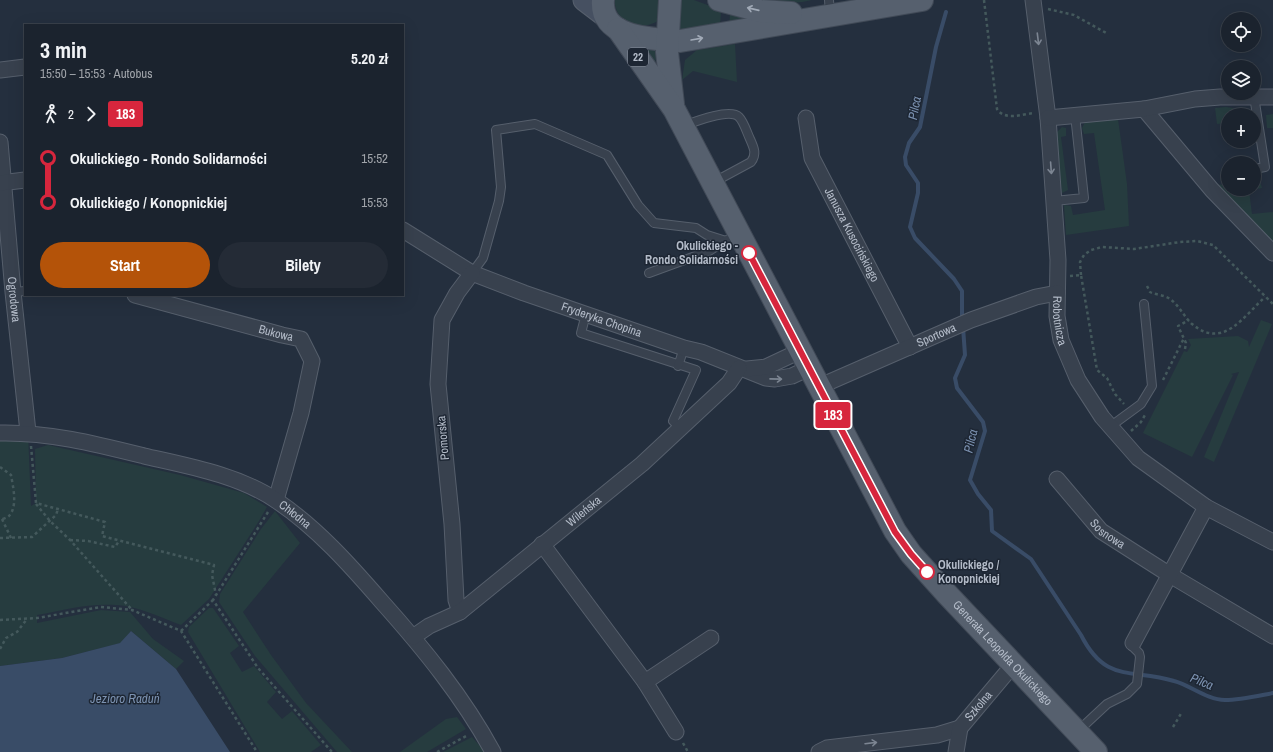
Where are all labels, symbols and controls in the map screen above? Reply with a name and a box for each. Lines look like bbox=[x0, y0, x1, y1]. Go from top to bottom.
one-way arrow bbox=[747, 5, 760, 13]
map controls bbox=[1221, 12, 1261, 196]
button: locate bbox=[1221, 12, 1261, 52]
one-way arrow bbox=[1034, 32, 1042, 45]
text: 3 min bbox=[40, 35, 87, 65]
one-way arrow bbox=[690, 35, 703, 43]
text: 5.20 zł bbox=[351, 48, 388, 69]
road number: 22 bbox=[628, 48, 648, 66]
button: layers bbox=[1221, 60, 1261, 100]
text: 15:50 – 15:53 · Autobus bbox=[40, 65, 153, 82]
water label: Pilca bbox=[904, 95, 925, 121]
icon: walk bbox=[40, 103, 62, 125]
icon: forward bbox=[80, 103, 102, 125]
text: 183 bbox=[116, 105, 135, 123]
text: 2 bbox=[68, 106, 74, 123]
button: + bbox=[1221, 108, 1261, 148]
text: Okulickiego - Rondo Solidarności bbox=[70, 148, 267, 169]
text: 15:52 bbox=[361, 150, 388, 167]
button: − bbox=[1221, 156, 1261, 196]
one-way arrow bbox=[1048, 161, 1055, 174]
street label: Janusza Kusocińskiego bbox=[821, 185, 883, 285]
text: Okulickiego / Konopnickiej bbox=[70, 192, 227, 213]
text: 15:53 bbox=[361, 194, 388, 211]
place label: Okulickiego - Rondo Solidarności bbox=[645, 238, 739, 268]
button: Start bbox=[40, 242, 210, 288]
button: Bilety bbox=[218, 242, 388, 288]
marker: Okulickiego - Rondo Solidarności bbox=[741, 245, 757, 261]
street label: Ogrodowa bbox=[4, 276, 24, 323]
street label: Robotnicza bbox=[1049, 296, 1071, 348]
street label: Fryderyka Chopina bbox=[559, 298, 644, 341]
street label: Sportowa bbox=[914, 319, 959, 351]
street label: Bukowa bbox=[257, 321, 295, 345]
one-way arrow bbox=[769, 375, 782, 382]
line badge: 183 bbox=[810, 402, 856, 428]
text: 183 bbox=[823, 406, 843, 424]
street label: Pomorska bbox=[433, 415, 453, 461]
water label: Pilca bbox=[960, 428, 981, 455]
street label: Wileńska bbox=[563, 492, 605, 530]
street label: Chłodna bbox=[276, 497, 315, 532]
street label: Sosnowa bbox=[1086, 516, 1129, 553]
place label: Okulickiego / Konopnickiej bbox=[938, 557, 1000, 587]
marker: Okulickiego / Konopnickiej bbox=[919, 564, 935, 580]
street label: Generała Leopolda Okulickiego bbox=[949, 597, 1056, 709]
water label: Pilca bbox=[1188, 669, 1216, 694]
street label: Szkolna bbox=[961, 687, 996, 725]
water label: Jezioro Raduń bbox=[89, 690, 160, 707]
one-way arrow bbox=[864, 739, 877, 747]

